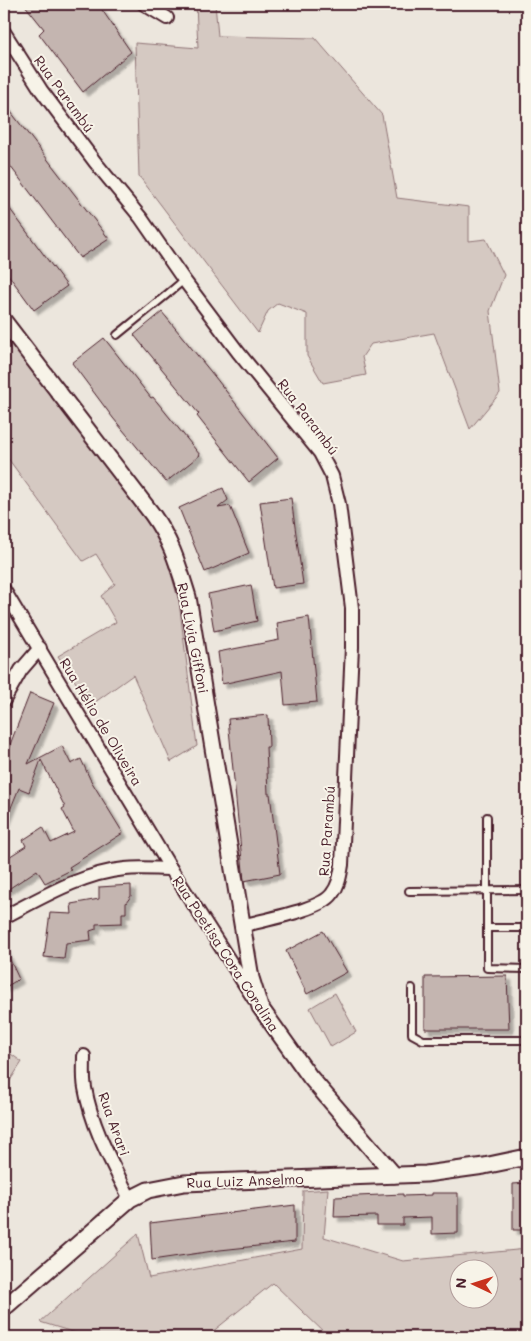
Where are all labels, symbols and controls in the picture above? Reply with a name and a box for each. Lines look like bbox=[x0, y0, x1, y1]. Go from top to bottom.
street label: Rua Parambú bbox=[30, 51, 99, 136]
street label: Rua Parambú bbox=[274, 375, 343, 459]
street label: Rua Lívia Giffoni bbox=[173, 581, 214, 695]
street label: Rua Hélio de Oliveira bbox=[56, 654, 147, 789]
street label: Rua Parambú bbox=[314, 785, 339, 877]
street label: Rua Poetisa Cora Coralina bbox=[169, 872, 284, 1036]
street label: Rua Arari bbox=[94, 1089, 135, 1158]
street label: Rua Luiz Anselmo bbox=[186, 1169, 304, 1192]
north arrow bbox=[448, 1258, 498, 1308]
text: N bbox=[451, 1277, 470, 1289]

